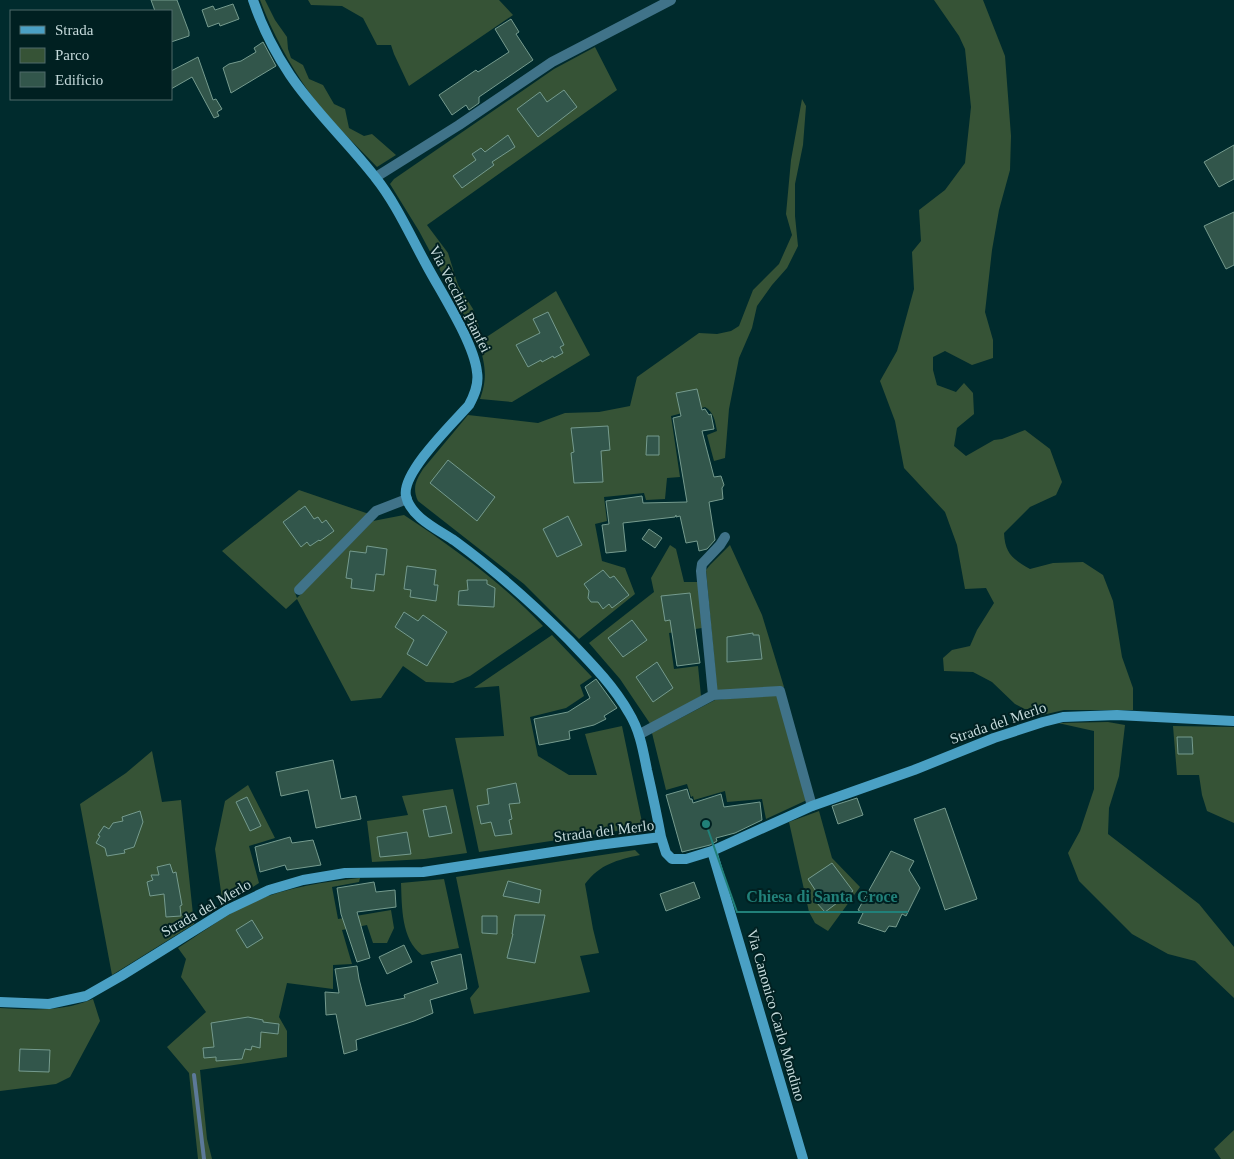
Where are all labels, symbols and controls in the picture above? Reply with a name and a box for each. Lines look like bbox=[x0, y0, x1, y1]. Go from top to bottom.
legend bbox=[10, 10, 172, 100]
text: Strada bbox=[55, 22, 94, 38]
text: Parco bbox=[55, 47, 89, 63]
text: Edificio bbox=[55, 72, 103, 88]
street label: Via Vecchia Pianfei bbox=[426, 243, 494, 355]
street label: Strada del Merlo bbox=[948, 699, 1048, 747]
street label: Strada del Merlo bbox=[553, 817, 655, 845]
street label: Strada del Merlo bbox=[158, 876, 254, 940]
callout: Chiesa di Santa Croce bbox=[737, 881, 908, 912]
text: Chiesa di Santa Croce bbox=[746, 888, 898, 905]
street label: Via Canonico Carlo Mondino bbox=[744, 927, 808, 1103]

